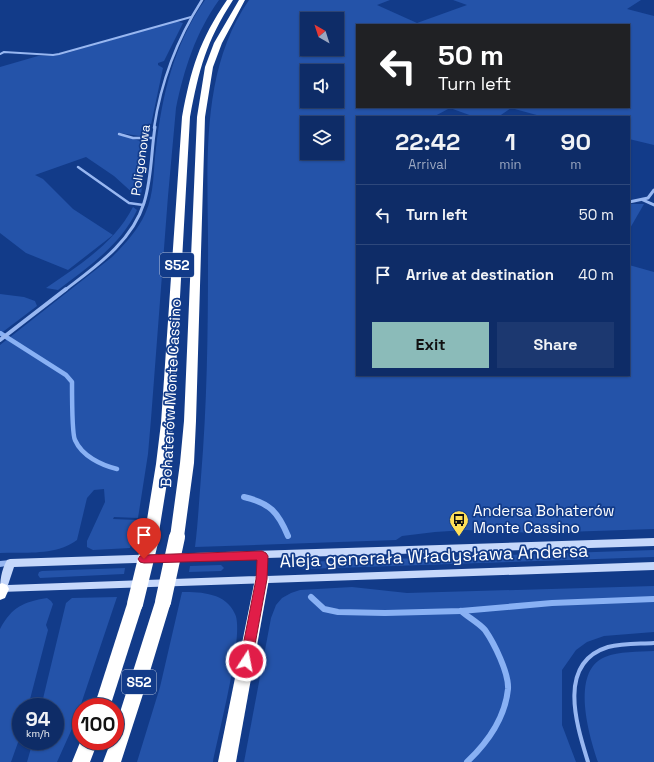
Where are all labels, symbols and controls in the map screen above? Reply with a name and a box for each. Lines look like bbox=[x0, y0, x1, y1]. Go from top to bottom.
north arrow bbox=[300, 12, 344, 56]
map controls bbox=[300, 12, 344, 160]
text: 50 m bbox=[438, 37, 504, 73]
icon: left bbox=[372, 40, 424, 92]
button: sound bbox=[300, 64, 344, 108]
text: Turn left bbox=[438, 72, 511, 95]
button: layers bbox=[300, 116, 344, 160]
street label: Poligonowa bbox=[127, 123, 154, 197]
text: 22:42 bbox=[395, 126, 460, 157]
text: 1 bbox=[505, 126, 516, 157]
text: 90 bbox=[561, 126, 591, 157]
text: Arrival bbox=[408, 156, 447, 173]
text: min bbox=[499, 156, 522, 173]
text: m bbox=[570, 156, 581, 173]
icon: left bbox=[372, 204, 394, 226]
text: Turn left bbox=[406, 205, 468, 224]
text: 50 m bbox=[579, 205, 614, 224]
road number: S52 bbox=[160, 253, 194, 277]
icon: arrive bbox=[372, 264, 394, 286]
text: Arrive at destination bbox=[406, 265, 554, 284]
text: 40 m bbox=[578, 265, 614, 284]
street label: Bohaterów Monte Cassino bbox=[156, 298, 185, 488]
button: Exit bbox=[372, 322, 489, 368]
button: Share bbox=[497, 322, 614, 368]
place label: Andersa Bohaterów Monte Cassino bbox=[473, 501, 615, 537]
bus stop icon: Andersa Bohaterów Monte Cassino bbox=[448, 509, 470, 537]
pin bbox=[127, 518, 161, 559]
icon: arrive bbox=[133, 524, 155, 546]
street label: Aleja generała Władysława Andersa bbox=[279, 539, 589, 572]
position arrow bbox=[225, 640, 267, 682]
road number: S52 bbox=[122, 670, 156, 694]
speed limit sign: 100 bbox=[72, 698, 124, 750]
text: 94 bbox=[25, 706, 51, 732]
text: km/h bbox=[26, 727, 50, 740]

